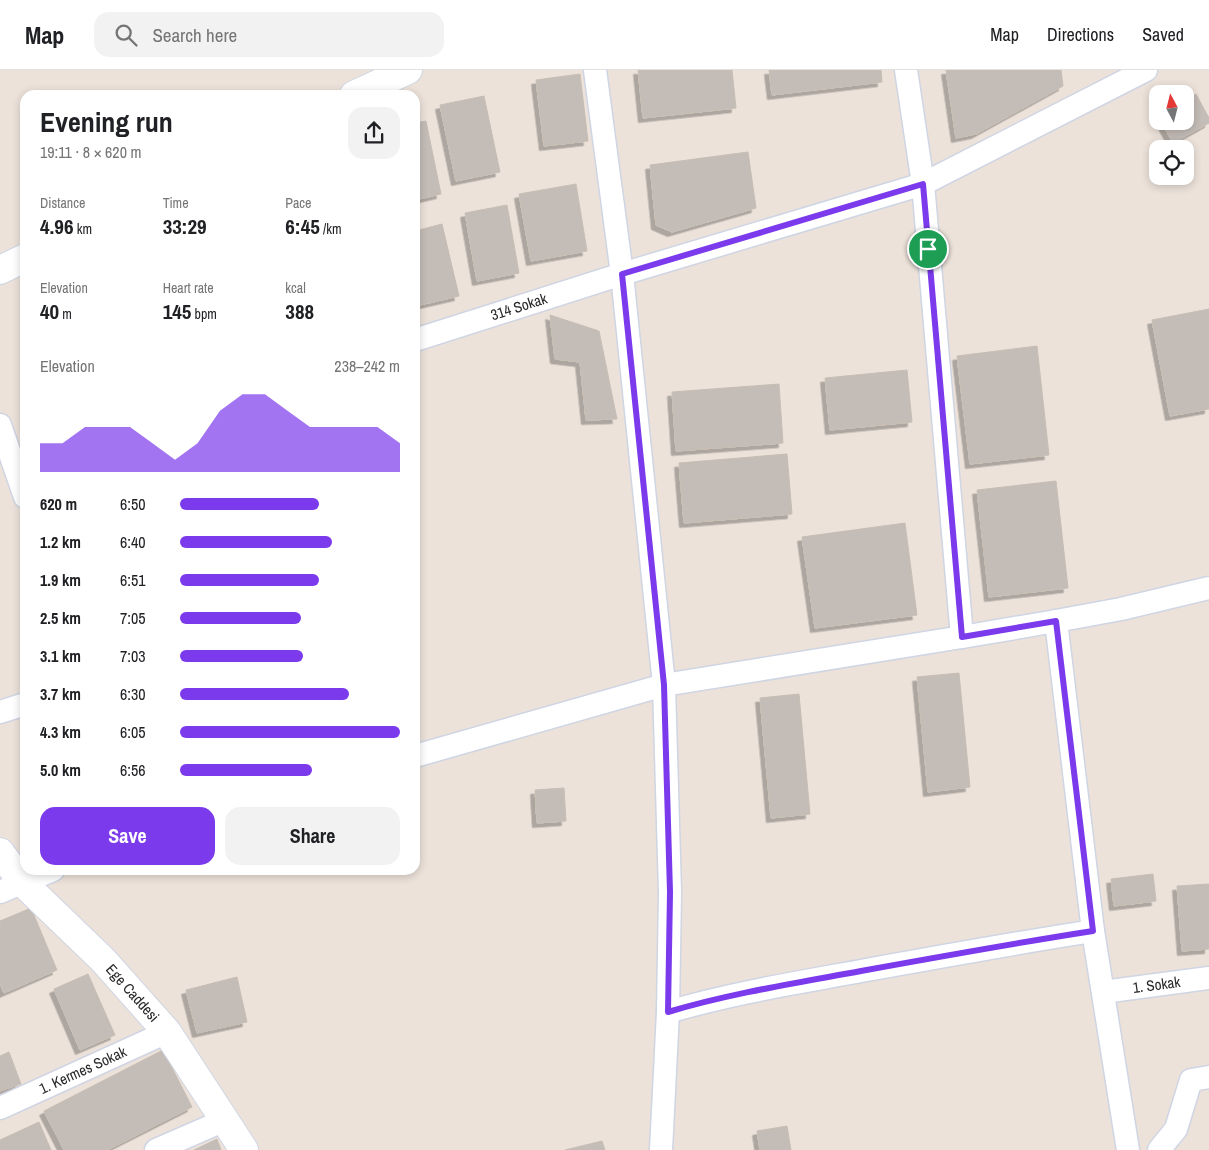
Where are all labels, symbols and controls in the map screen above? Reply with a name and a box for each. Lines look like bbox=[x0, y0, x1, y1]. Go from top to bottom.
search box bbox=[94, 12, 444, 57]
text: Map bbox=[25, 19, 64, 51]
icon: search bbox=[112, 21, 140, 49]
text: Search here bbox=[152, 22, 237, 48]
text: Map bbox=[990, 22, 1019, 47]
text: Directions bbox=[1047, 22, 1114, 47]
text: Saved bbox=[1142, 22, 1184, 47]
north arrow bbox=[1149, 85, 1194, 130]
map controls bbox=[1149, 85, 1194, 185]
text: Evening run bbox=[40, 103, 173, 141]
button: share bbox=[348, 107, 400, 159]
button: locate bbox=[1149, 140, 1194, 185]
text: 19:11 · 8 × 620 m bbox=[40, 141, 142, 163]
text: Distance bbox=[40, 194, 85, 212]
text: Time bbox=[163, 194, 189, 212]
text: Pace bbox=[285, 194, 312, 212]
text: 4.96 bbox=[40, 212, 74, 241]
text: 33:29 bbox=[163, 212, 207, 241]
text: 6:45 bbox=[285, 212, 320, 241]
text: km bbox=[74, 220, 92, 238]
text: /km bbox=[320, 220, 341, 238]
pin bbox=[907, 228, 949, 270]
icon: arrive bbox=[914, 235, 942, 263]
text: Elevation bbox=[40, 279, 88, 297]
text: Heart rate bbox=[163, 279, 214, 297]
text: kcal bbox=[285, 279, 306, 297]
street label: 314 Sokak bbox=[488, 287, 550, 325]
text: 40 bbox=[40, 297, 59, 326]
text: 145 bbox=[163, 297, 191, 326]
text: 388 bbox=[285, 297, 314, 326]
text: m bbox=[59, 305, 72, 323]
text: bpm bbox=[191, 305, 217, 323]
text: Elevation bbox=[40, 355, 95, 377]
text: 238–242 m bbox=[334, 355, 400, 377]
text: 620 m bbox=[40, 493, 77, 515]
text: 6:50 bbox=[120, 493, 146, 515]
text: 1.2 km bbox=[40, 531, 81, 553]
text: 6:40 bbox=[120, 531, 146, 553]
text: 1.9 km bbox=[40, 569, 81, 591]
text: 6:51 bbox=[120, 569, 146, 591]
text: 2.5 km bbox=[40, 607, 81, 629]
text: 7:05 bbox=[120, 607, 146, 629]
text: 3.1 km bbox=[40, 645, 81, 667]
text: 7:03 bbox=[120, 645, 146, 667]
text: 3.7 km bbox=[40, 683, 81, 705]
text: 6:30 bbox=[120, 683, 146, 705]
text: 4.3 km bbox=[40, 721, 81, 743]
text: 6:05 bbox=[120, 721, 146, 743]
text: 5.0 km bbox=[40, 759, 81, 781]
text: 6:56 bbox=[120, 759, 146, 781]
button: Save bbox=[40, 807, 215, 865]
button: Share bbox=[225, 807, 400, 865]
street label: Ege Caddesi bbox=[101, 959, 164, 1026]
street label: 1. Sokak bbox=[1131, 971, 1182, 998]
street label: 1. Kermes Sokak bbox=[36, 1041, 130, 1099]

